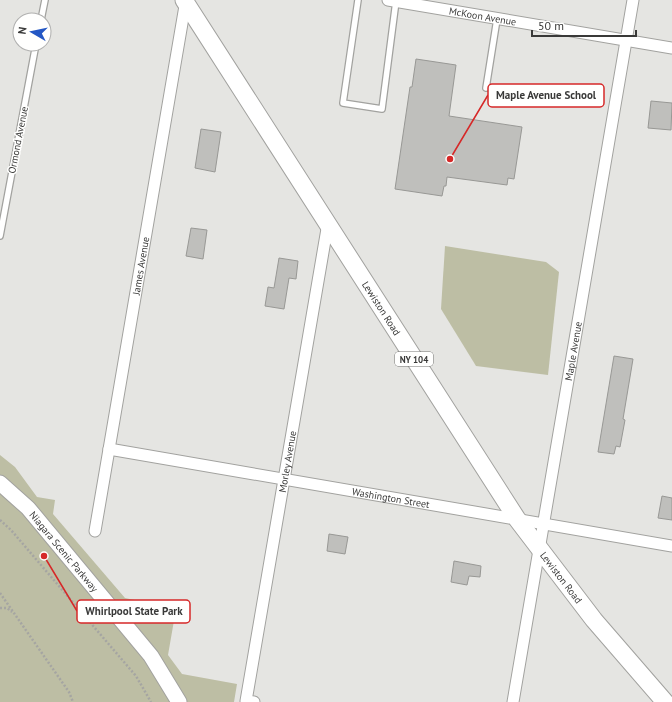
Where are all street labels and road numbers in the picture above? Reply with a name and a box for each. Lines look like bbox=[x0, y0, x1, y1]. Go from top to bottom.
street label: McKoon Avenue bbox=[448, 4, 517, 28]
street label: Ormond Avenue bbox=[5, 105, 31, 175]
street label: James Avenue bbox=[129, 236, 152, 297]
street label: Lewiston Road bbox=[359, 278, 404, 338]
street label: Maple Avenue bbox=[562, 320, 584, 382]
road number: NY 104 bbox=[395, 352, 433, 366]
street label: Morley Avenue bbox=[275, 430, 299, 493]
street label: Washington Street bbox=[351, 484, 431, 511]
street label: Niagara Scenic Parkway bbox=[27, 508, 102, 595]
street label: Lewiston Road bbox=[538, 549, 585, 606]

